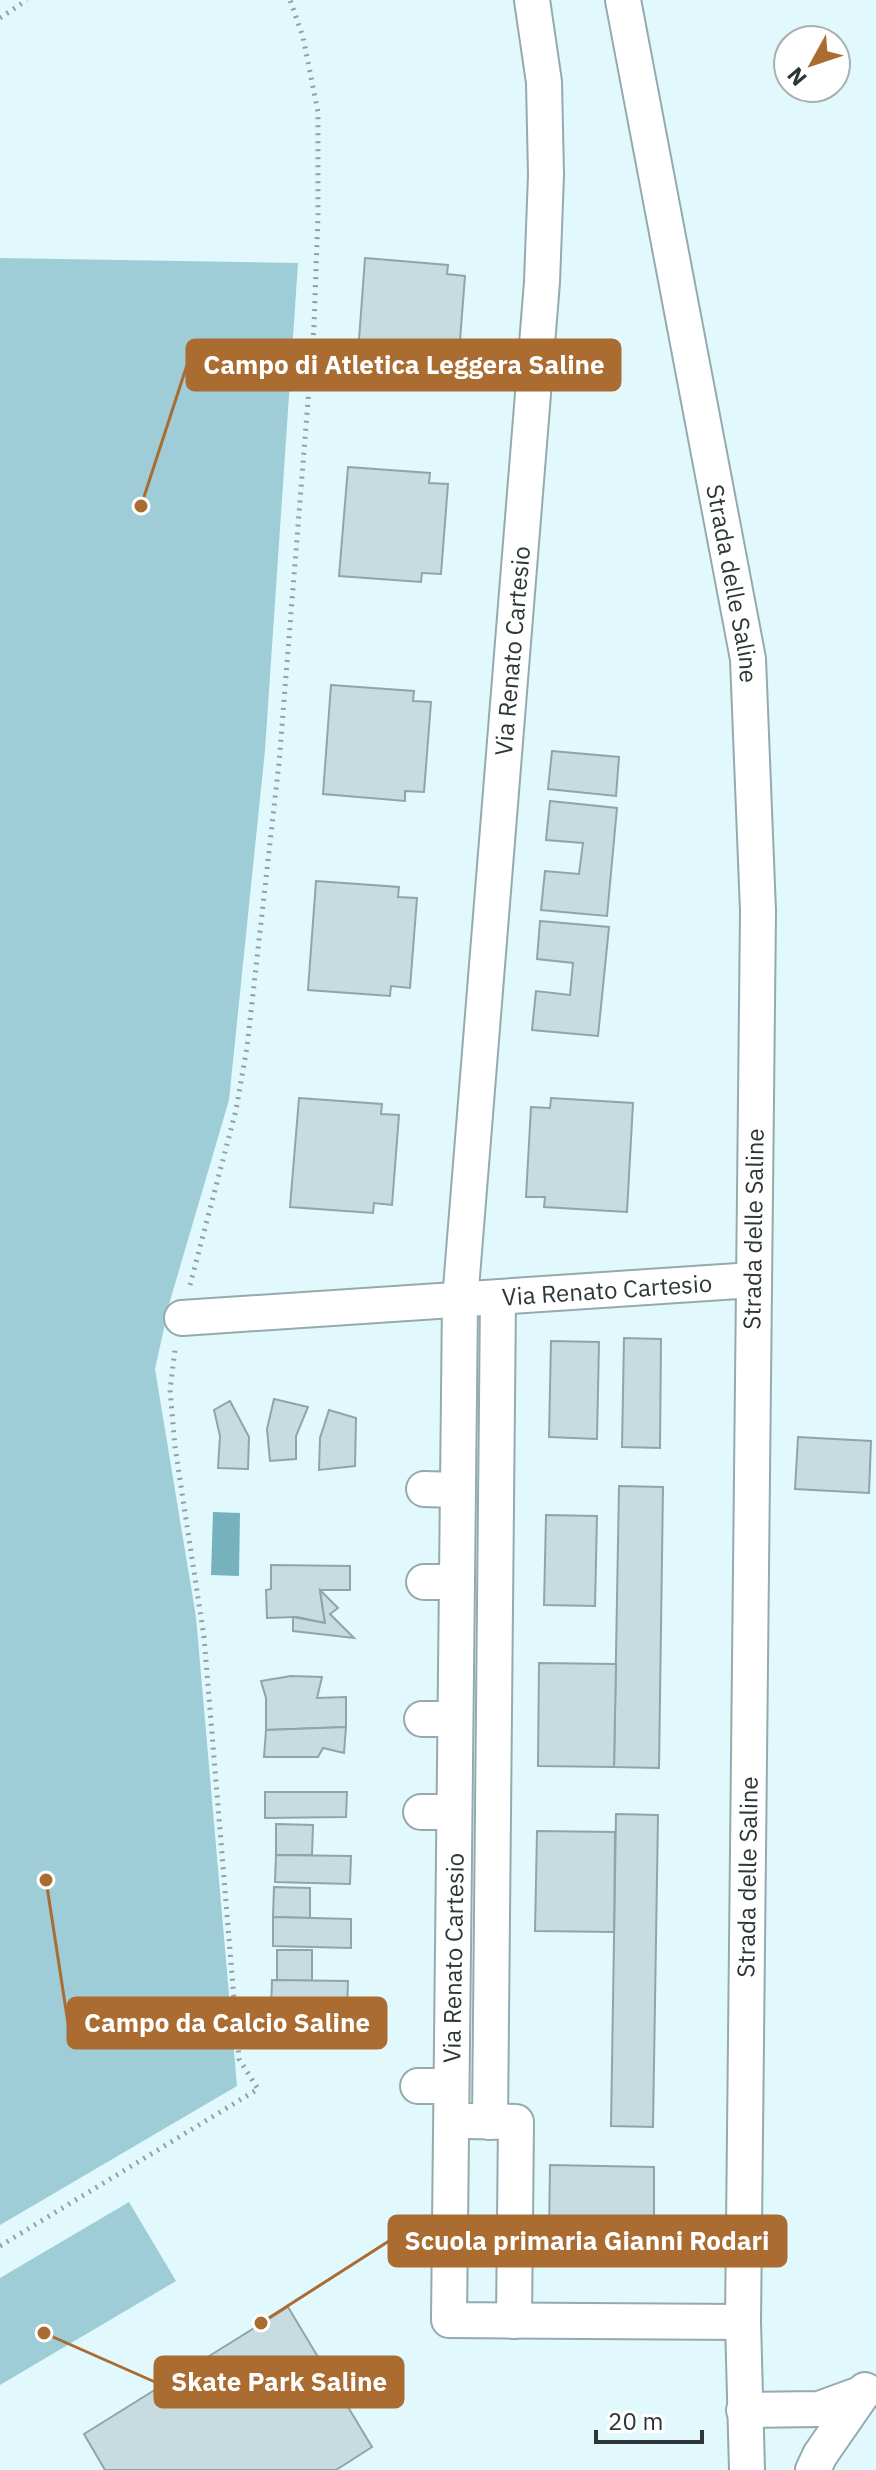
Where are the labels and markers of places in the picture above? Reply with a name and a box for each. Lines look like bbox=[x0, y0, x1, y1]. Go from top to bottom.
callout: Campo di Atletica Leggera Saline bbox=[187, 340, 620, 390]
callout: Campo da Calcio Saline bbox=[68, 1998, 386, 2048]
callout: Scuola primaria Gianni Rodari bbox=[389, 2216, 786, 2266]
callout: Skate Park Saline bbox=[155, 2357, 403, 2407]

